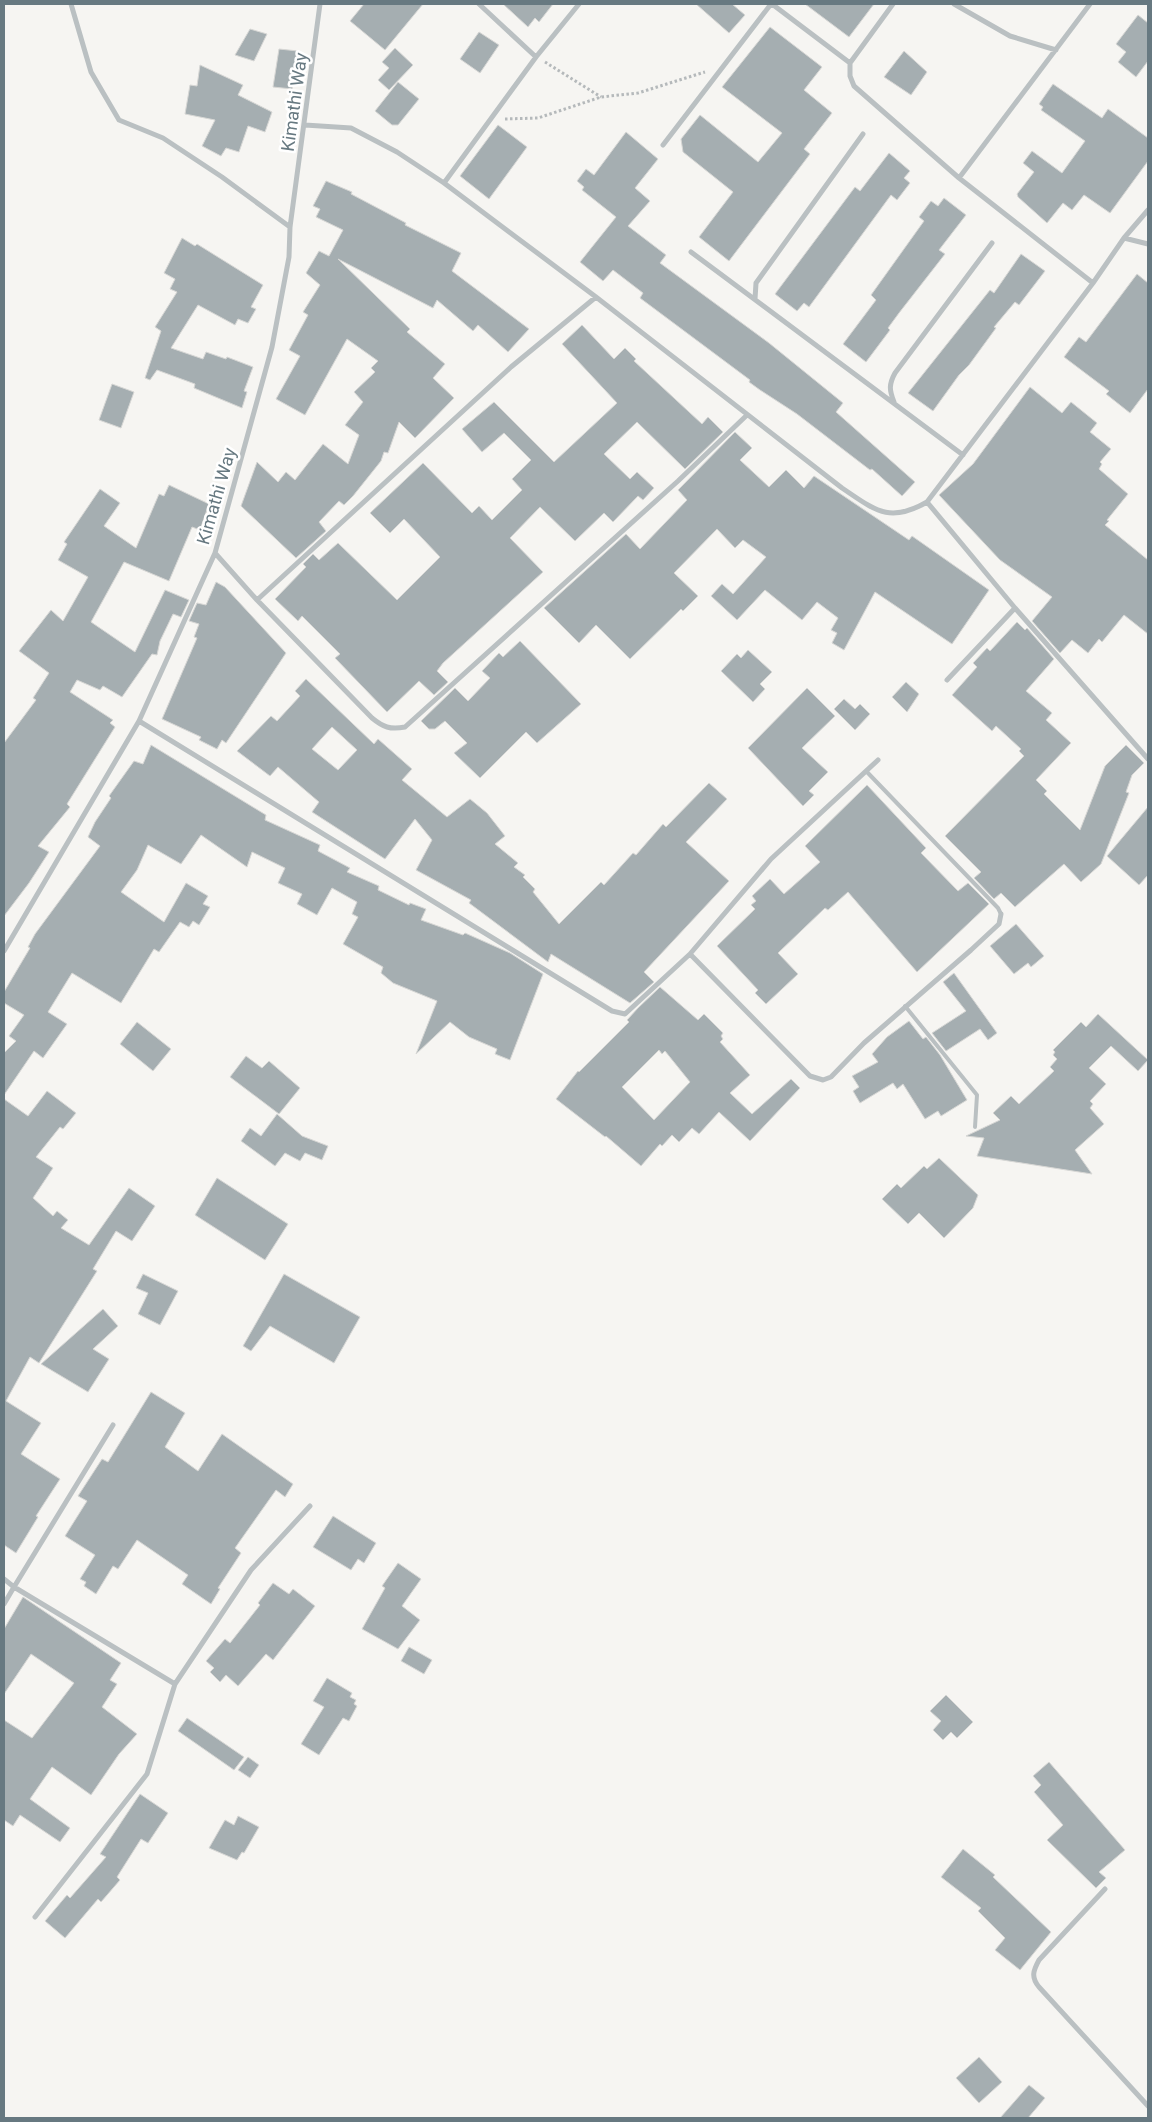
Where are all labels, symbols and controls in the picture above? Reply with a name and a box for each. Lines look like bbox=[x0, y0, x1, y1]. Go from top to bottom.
street label: Kimathi Way bbox=[277, 51, 311, 153]
street label: Kimathi Way bbox=[192, 445, 240, 547]

